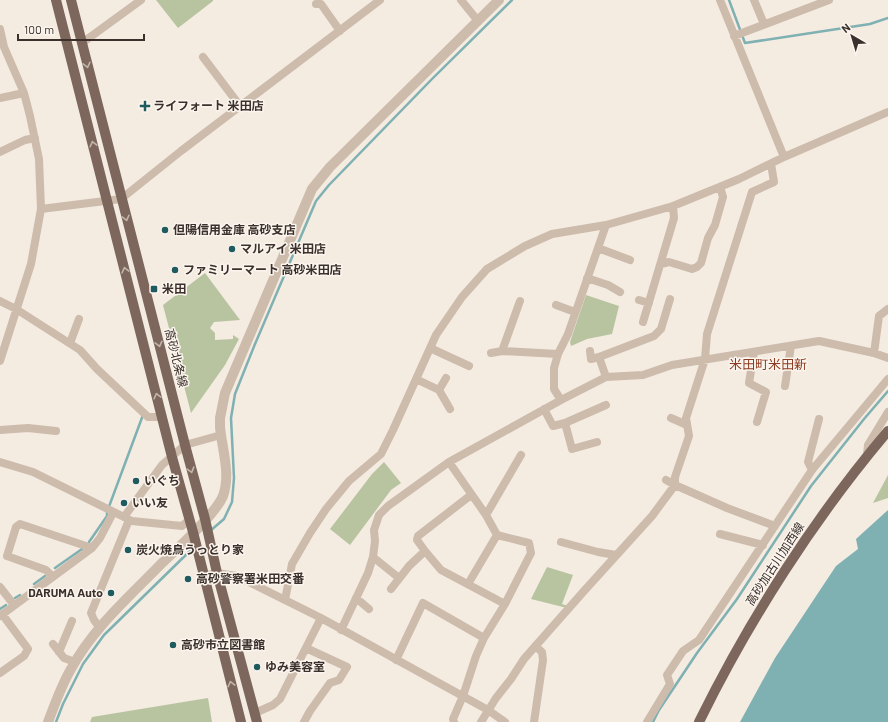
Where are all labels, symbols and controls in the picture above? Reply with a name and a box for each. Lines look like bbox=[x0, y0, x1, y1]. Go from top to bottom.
scale bar bbox=[18, 16, 144, 42]
north arrow bbox=[832, 16, 872, 56]
text: N bbox=[839, 20, 852, 35]
text: 100 m bbox=[24, 22, 54, 36]
one-way arrow bbox=[82, 61, 91, 68]
place label: ライフォート 米田店 bbox=[153, 98, 263, 112]
marker: ライフォート 米田店 bbox=[140, 101, 150, 111]
one-way arrow bbox=[90, 140, 98, 147]
one-way arrow bbox=[122, 215, 130, 221]
place label: 但陽信用金庫 高砂支店 bbox=[173, 222, 295, 236]
marker: 但陽信用金庫 高砂支店 bbox=[160, 225, 170, 235]
place label: マルアイ 米田店 bbox=[240, 241, 326, 255]
marker: マルアイ 米田店 bbox=[227, 244, 237, 254]
place label: ファミリーマート 高砂米田店 bbox=[183, 262, 341, 276]
marker: ファミリーマート 高砂米田店 bbox=[170, 265, 180, 275]
one-way arrow bbox=[121, 266, 130, 273]
place label: 米田 bbox=[162, 281, 186, 295]
marker: 米田 bbox=[149, 284, 159, 294]
street label: 高砂北条線 bbox=[163, 327, 191, 389]
one-way arrow bbox=[154, 341, 162, 347]
district label: 米田町米田新 bbox=[729, 356, 807, 372]
one-way arrow bbox=[153, 393, 162, 400]
one-way arrow bbox=[186, 466, 195, 473]
place label: いぐち bbox=[144, 473, 180, 487]
marker: いぐち bbox=[131, 476, 141, 486]
place label: いい友 bbox=[132, 495, 168, 509]
marker: いい友 bbox=[119, 498, 129, 508]
street label: 高砂加古川加西線 bbox=[742, 519, 806, 608]
place label: 炭火焼鳥うっとり家 bbox=[136, 542, 244, 556]
marker: 炭火焼鳥うっとり家 bbox=[123, 545, 133, 555]
place label: 高砂警察署米田交番 bbox=[196, 571, 305, 585]
marker: 高砂警察署米田交番 bbox=[183, 574, 193, 584]
place label: DARUMA Auto bbox=[28, 585, 103, 599]
marker: DARUMA Auto bbox=[106, 588, 116, 598]
place label: 高砂市立図書館 bbox=[181, 637, 265, 651]
marker: 高砂市立図書館 bbox=[168, 640, 178, 650]
place label: ゆみ美容室 bbox=[265, 659, 325, 673]
marker: ゆみ美容室 bbox=[252, 662, 262, 672]
one-way arrow bbox=[228, 681, 236, 687]

